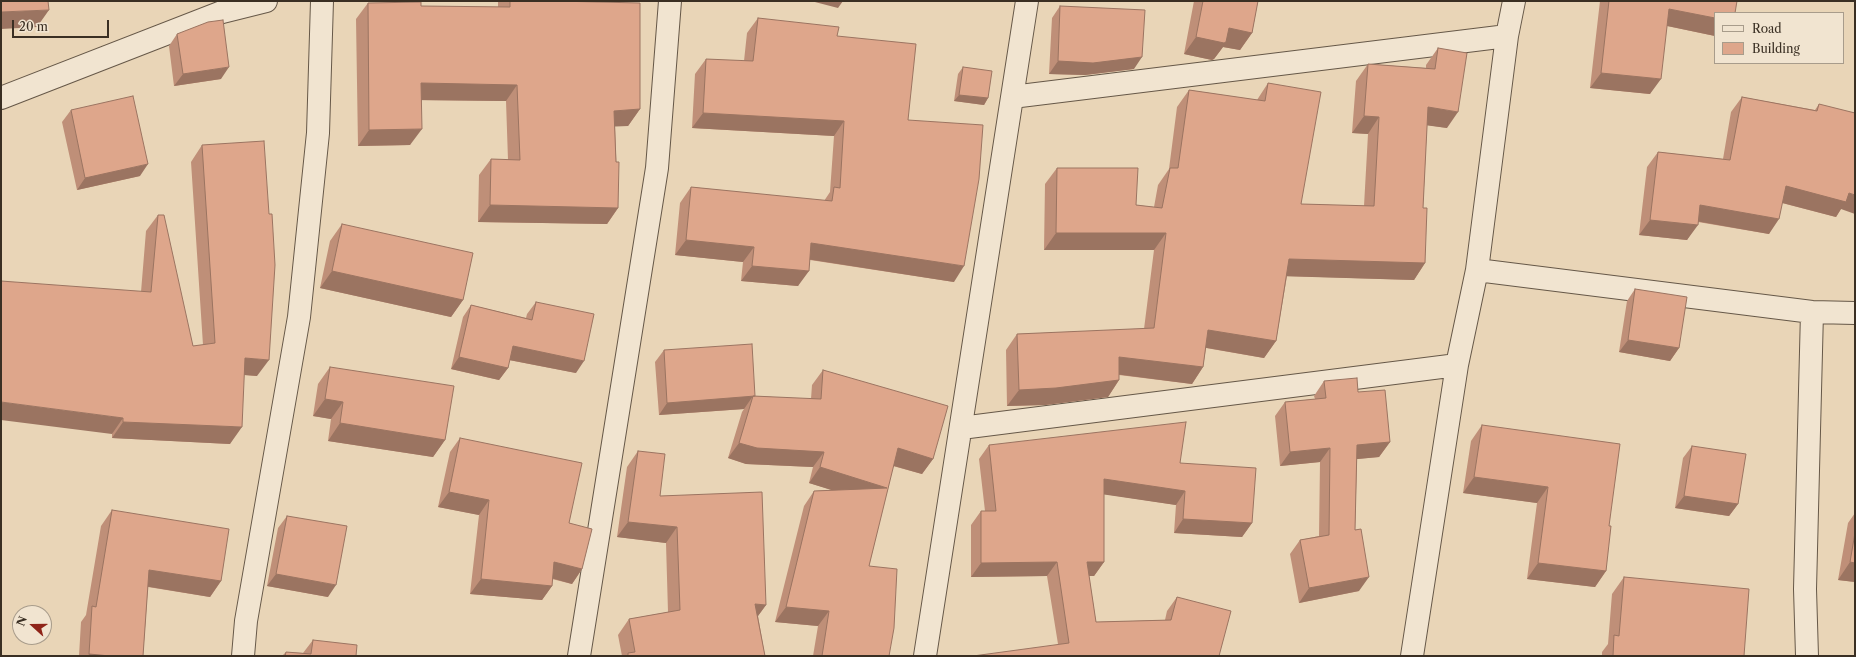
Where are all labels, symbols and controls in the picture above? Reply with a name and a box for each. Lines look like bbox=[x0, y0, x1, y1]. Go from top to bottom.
scale bar bbox=[14, 12, 111, 38]
legend bbox=[1714, 12, 1844, 64]
text: 20 m bbox=[19, 19, 48, 34]
text: Road bbox=[1752, 21, 1782, 36]
text: Building bbox=[1752, 41, 1800, 56]
north arrow bbox=[12, 605, 52, 645]
text: N bbox=[13, 614, 30, 628]

